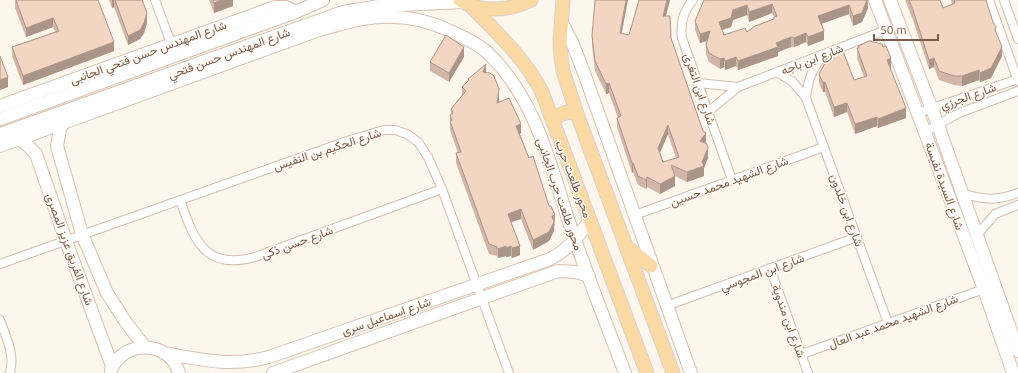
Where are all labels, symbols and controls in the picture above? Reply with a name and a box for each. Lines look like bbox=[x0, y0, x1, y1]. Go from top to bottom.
scale bar bbox=[874, 16, 938, 42]
street label: شارع المهندس حسن فتحي الجانبى bbox=[68, 17, 228, 87]
text: 50 m bbox=[880, 23, 907, 36]
street label: شارع المهندس حسن فتحي bbox=[166, 24, 292, 82]
street label: شارع ابن باجه bbox=[779, 41, 846, 80]
street label: شارع ابن التغرى bbox=[679, 51, 718, 128]
street label: شارع الجرزي bbox=[938, 80, 999, 115]
street label: شارع الحكيم بن النفيس bbox=[271, 125, 383, 175]
street label: محور طلعت حرب الجانبى bbox=[533, 136, 585, 253]
street label: محور طلعت حرب bbox=[551, 139, 595, 220]
street label: شارع السيدة نفيسة bbox=[920, 140, 967, 233]
street label: شارع الشهيد محمد حسين bbox=[668, 154, 791, 211]
street label: شارع ابن خلدون bbox=[825, 172, 866, 249]
street label: شارع الفريق عزيز المصرى bbox=[41, 191, 96, 308]
street label: شارع حسن ذكى bbox=[259, 223, 336, 264]
street label: شارع ابن المجوسي bbox=[718, 251, 807, 297]
street label: شارع ابن مندوية bbox=[767, 283, 808, 360]
street label: شارع الشهيد محمد عبد العال bbox=[827, 292, 961, 353]
street label: شارع اسماعيل سرى bbox=[340, 295, 433, 340]

